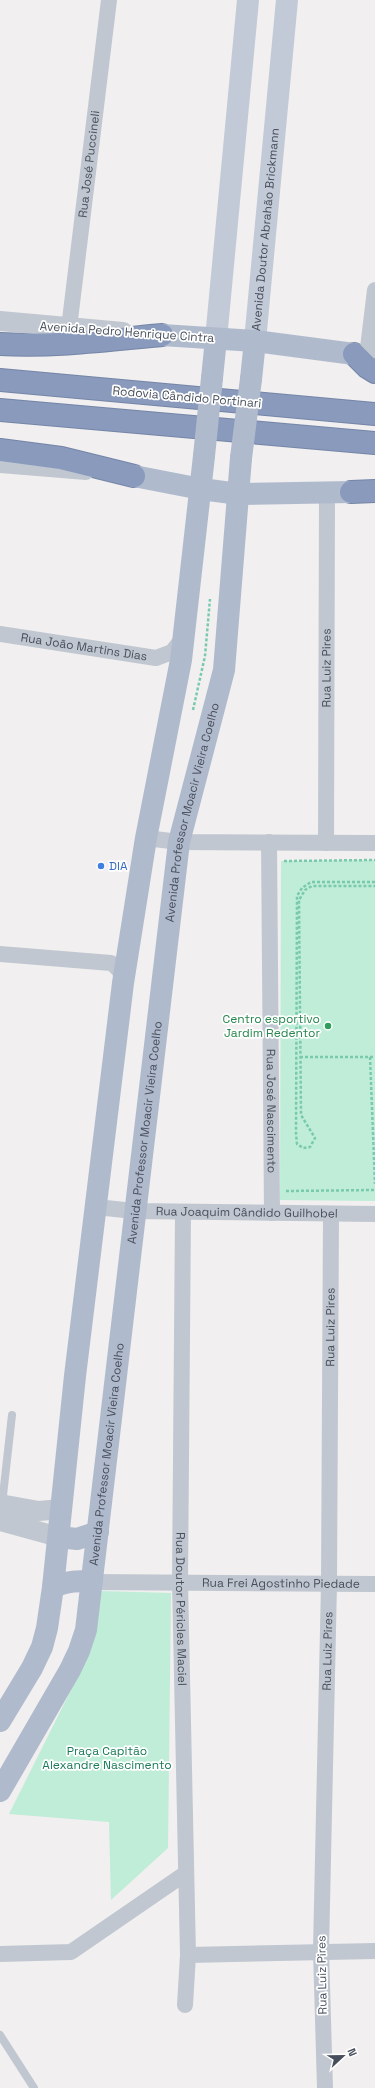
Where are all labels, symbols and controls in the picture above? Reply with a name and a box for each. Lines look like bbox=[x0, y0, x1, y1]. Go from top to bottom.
street label: Rua José Puccineli bbox=[74, 110, 103, 219]
street label: Avenida Doutor Abrahão Brickmann bbox=[248, 127, 283, 332]
street label: Avenida Pedro Henrique Cintra bbox=[39, 318, 215, 346]
street label: Rodovia Cândido Portinari bbox=[112, 383, 262, 411]
street label: Rua Luiz Pires bbox=[318, 628, 335, 708]
street label: Rua João Martins Dias bbox=[20, 629, 148, 665]
street label: Avenida Professor Moacir Vieira Coelho bbox=[162, 701, 223, 923]
place label: DIA bbox=[109, 858, 128, 874]
marker: DIA bbox=[96, 861, 106, 871]
place label: Centro esportivo Jardim Redentor bbox=[222, 1011, 320, 1041]
street label: Avenida Professor Moacir Vieira Coelho bbox=[124, 1020, 166, 1245]
marker: Centro esportivo Jardim Redentor bbox=[323, 1021, 333, 1031]
street label: Rua José Nascimento bbox=[263, 1049, 280, 1173]
street label: Rua Joaquim Cândido Guilhobel bbox=[156, 1203, 338, 1222]
street label: Rua Luiz Pires bbox=[322, 1288, 339, 1367]
street label: Avenida Professor Moacir Vieira Coelho bbox=[86, 1342, 128, 1566]
street label: Rua Doutor Péricles Maciel bbox=[172, 1532, 190, 1686]
street label: Rua Frei Agostinho Piedade bbox=[202, 1575, 360, 1592]
street label: Rua Luiz Pires bbox=[319, 1611, 336, 1691]
park label: Praça Capitão Alexandre Nascimento bbox=[42, 1743, 172, 1773]
street label: Rua Luiz Pires bbox=[313, 1935, 331, 2015]
north arrow bbox=[323, 2036, 363, 2076]
text: N bbox=[344, 2046, 360, 2058]

